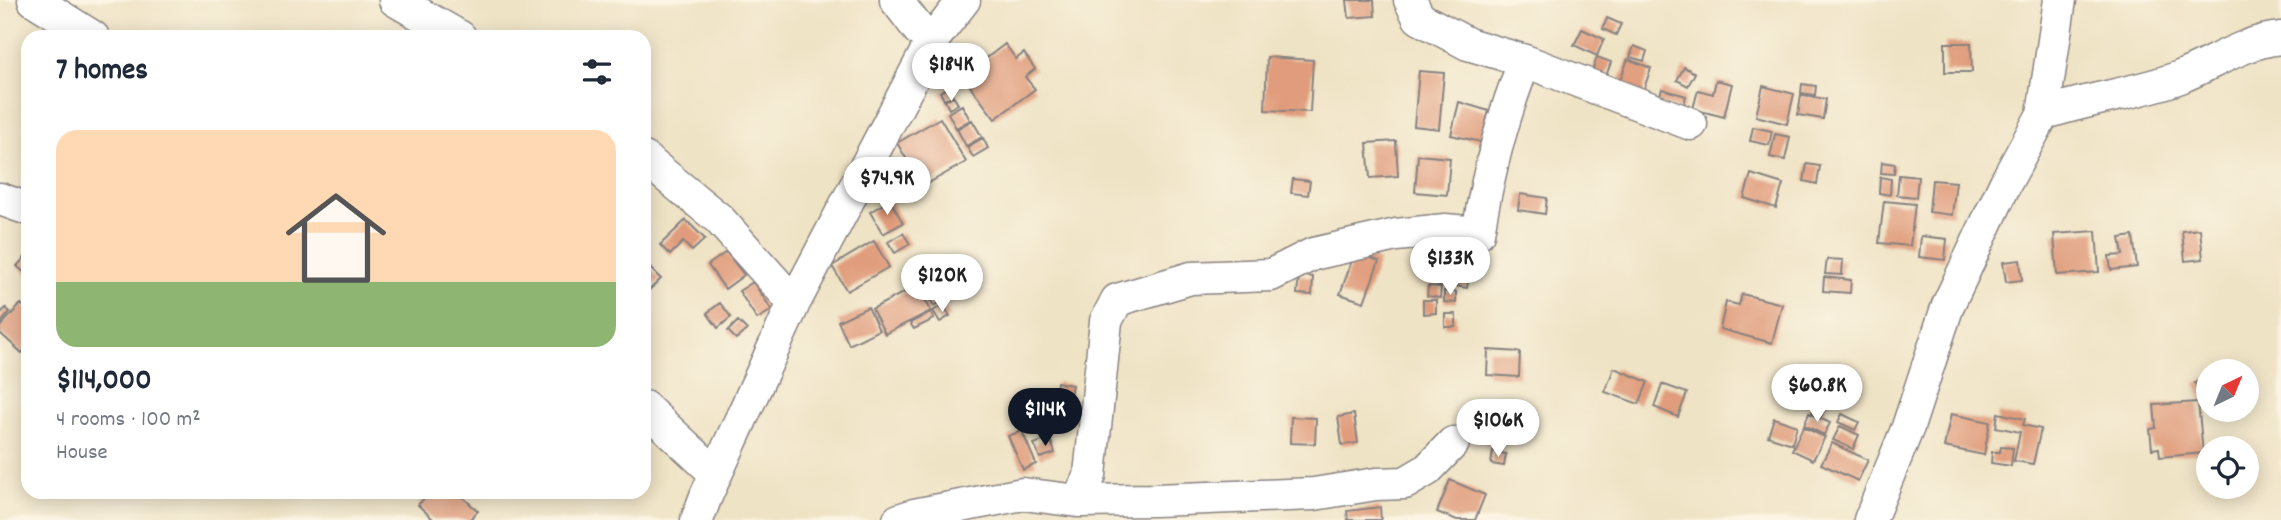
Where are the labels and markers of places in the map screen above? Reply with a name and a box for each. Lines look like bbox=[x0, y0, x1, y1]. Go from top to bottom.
pin: $184K bbox=[902, 43, 1000, 103]
pin: $74.9K bbox=[830, 158, 944, 217]
pin: $133K bbox=[1401, 238, 1499, 297]
pin: $120K bbox=[893, 254, 991, 314]
pin: $60.8K bbox=[1760, 364, 1874, 424]
pin: $114K bbox=[996, 388, 1094, 448]
pin: $106K bbox=[1449, 400, 1547, 459]

